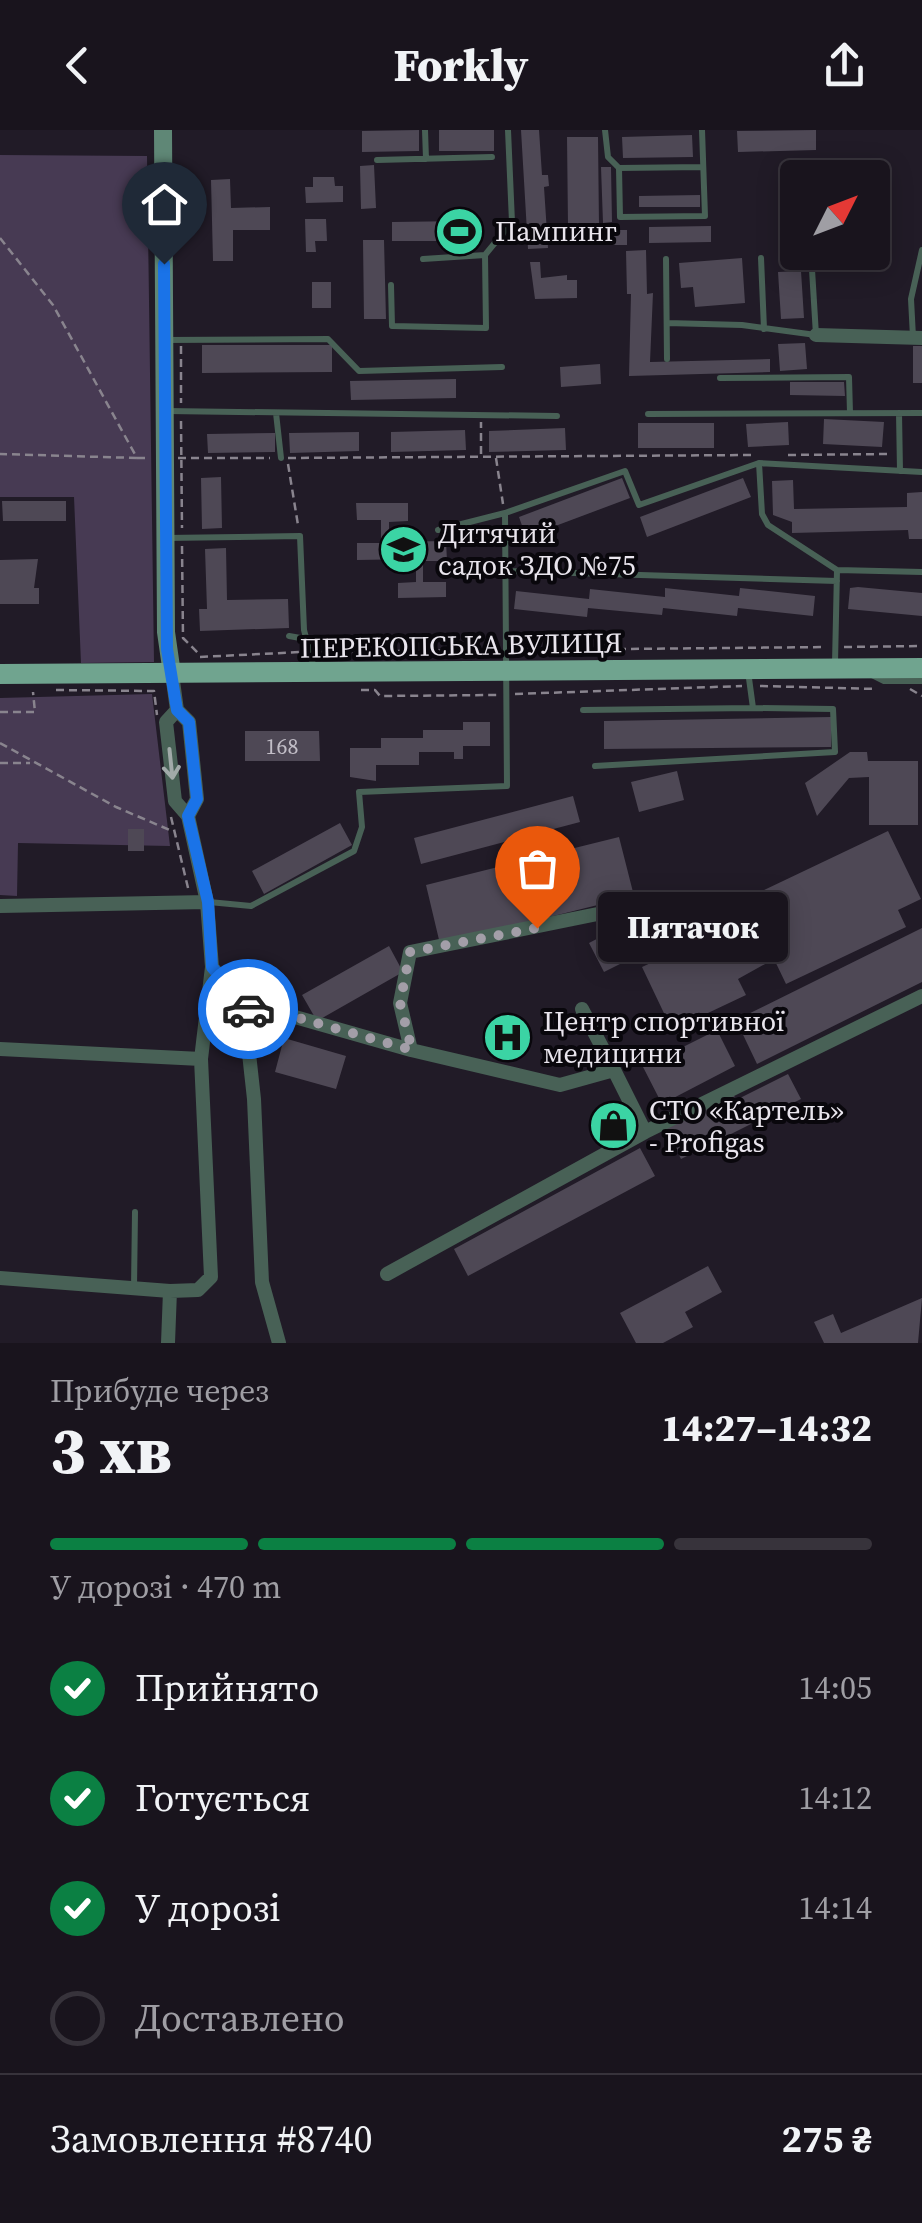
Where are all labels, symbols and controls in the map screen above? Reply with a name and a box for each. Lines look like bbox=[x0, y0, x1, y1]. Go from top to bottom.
text: Forkly bbox=[393, 34, 529, 96]
icon: back bbox=[50, 38, 105, 93]
icon: share bbox=[817, 38, 872, 93]
north arrow bbox=[780, 160, 890, 270]
map controls bbox=[780, 160, 890, 270]
pin bbox=[122, 162, 207, 265]
icon: home bbox=[137, 177, 192, 232]
sports icon: Пампинг bbox=[434, 205, 486, 257]
place label: Пампинг bbox=[495, 212, 617, 250]
place label: Дитячий садок ЗДО №75 bbox=[438, 514, 636, 584]
school or university icon: Дитячий садок ЗДО №75 bbox=[377, 523, 429, 575]
street label: ПЕРЕКОПСЬКА ВУЛИЦЯ bbox=[299, 623, 623, 667]
house number: 168 bbox=[265, 731, 299, 761]
one-way arrow bbox=[162, 747, 181, 779]
pin bbox=[495, 826, 580, 929]
icon: bag bbox=[510, 841, 565, 896]
callout: Пятачок bbox=[597, 893, 787, 963]
text: Пятачок bbox=[627, 905, 759, 949]
courier bbox=[198, 959, 298, 1059]
icon: car bbox=[221, 982, 276, 1037]
place label: Центр спортивної медицини bbox=[543, 1002, 785, 1072]
hospital icon: Центр спортивної медицини bbox=[482, 1011, 534, 1063]
place label: СТО «Картель» - Profigas bbox=[649, 1091, 844, 1161]
shop icon: СТО «Картель» - Profigas bbox=[588, 1100, 640, 1152]
text: Прибуде через bbox=[50, 1369, 269, 1413]
text: 14:27–14:32 bbox=[661, 1402, 872, 1454]
text: 3 хв bbox=[50, 1406, 172, 1495]
text: У дорозі · 470 m bbox=[50, 1565, 281, 1609]
icon: check bbox=[50, 1661, 105, 1716]
text: Прийнято bbox=[135, 1662, 319, 1714]
text: 14:05 bbox=[798, 1666, 872, 1710]
icon: check bbox=[50, 1771, 105, 1826]
text: Готується bbox=[135, 1772, 310, 1824]
text: 14:12 bbox=[798, 1776, 872, 1820]
icon: check bbox=[50, 1881, 105, 1936]
text: У дорозі bbox=[135, 1882, 281, 1934]
text: 14:14 bbox=[798, 1886, 872, 1930]
text: Доставлено bbox=[135, 1992, 345, 2044]
text: Замовлення #8740 bbox=[50, 2113, 372, 2165]
text: 275 ₴ bbox=[781, 2113, 872, 2165]

